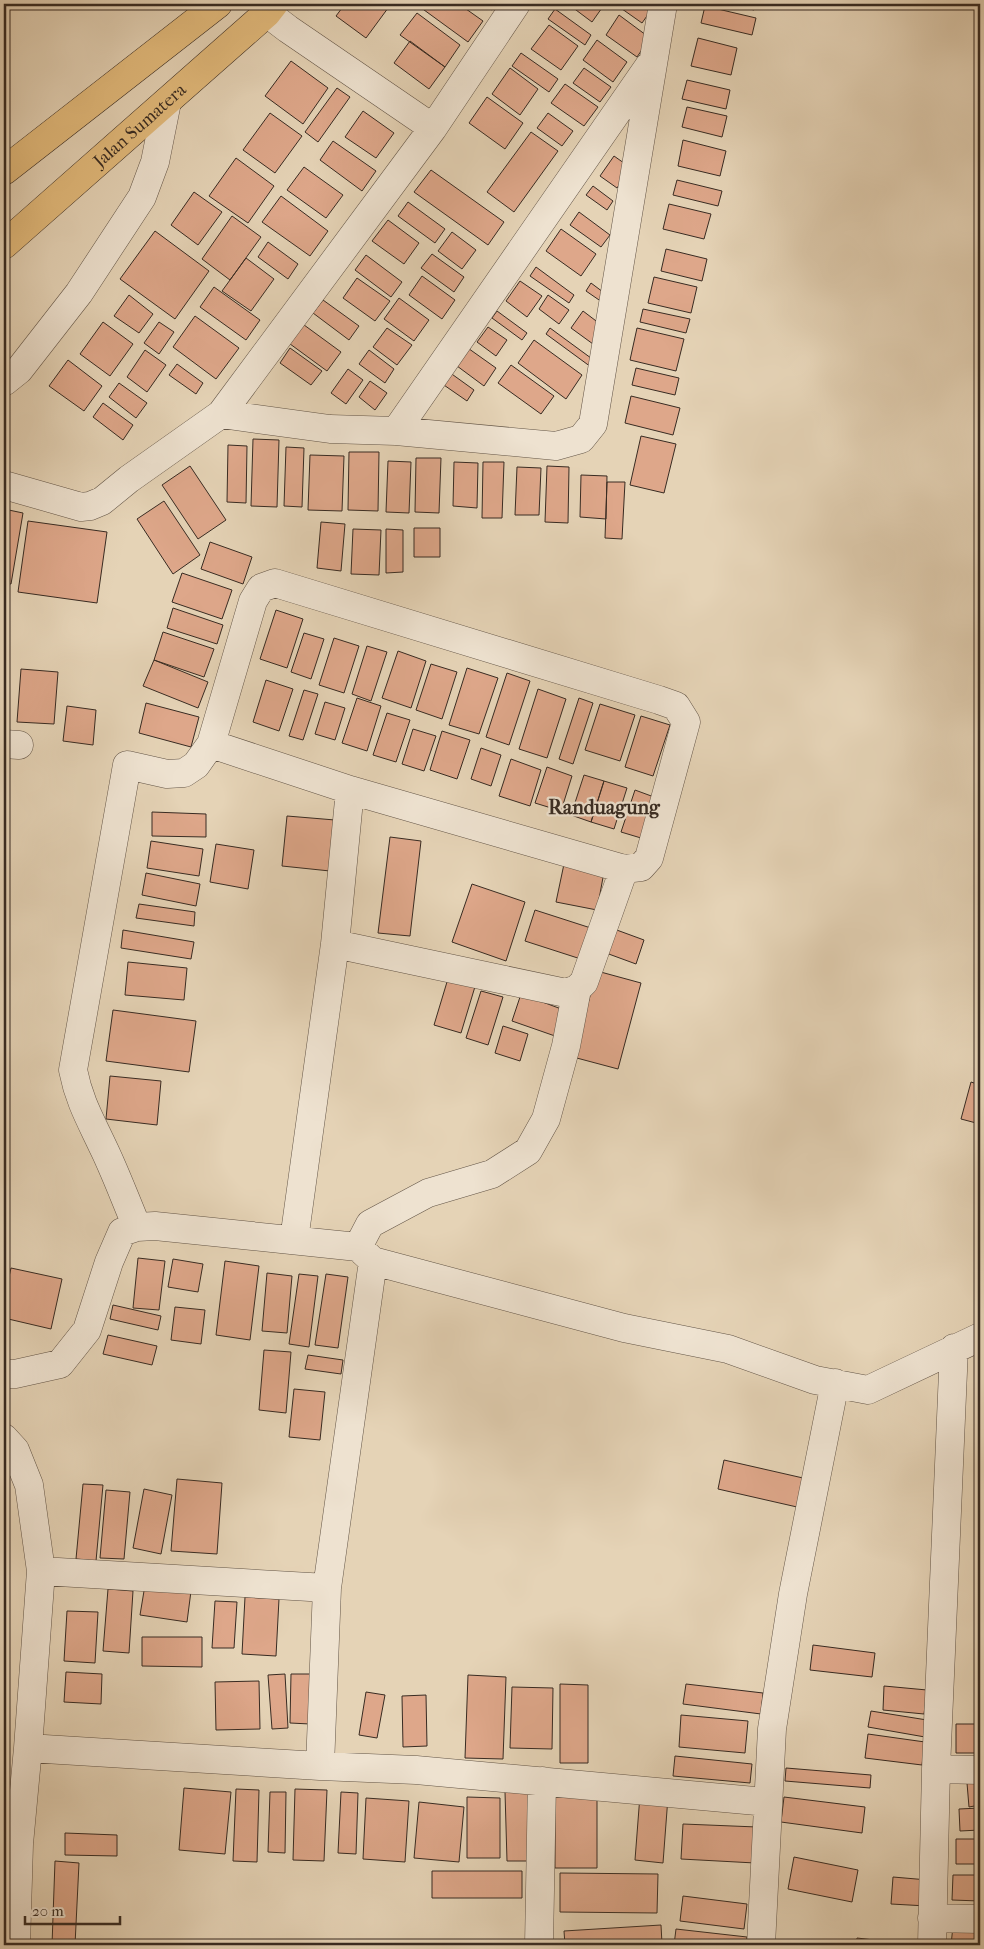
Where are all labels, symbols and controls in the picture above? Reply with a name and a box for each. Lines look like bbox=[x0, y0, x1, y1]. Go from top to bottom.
street label: Jalan Sumatera bbox=[88, 79, 191, 173]
district label: Randuagung bbox=[548, 796, 661, 819]
scale bar bbox=[25, 1894, 120, 1926]
text: 20 m bbox=[32, 1902, 64, 1920]

